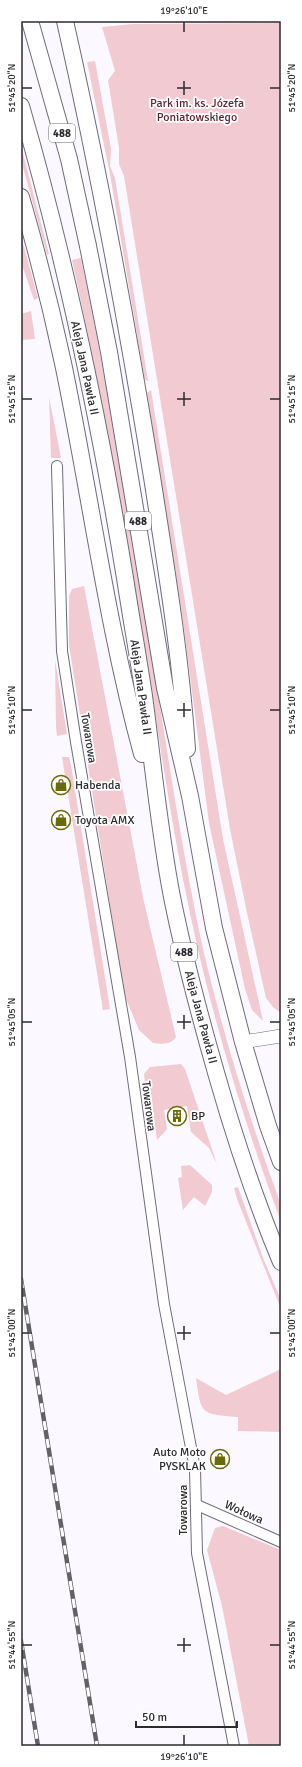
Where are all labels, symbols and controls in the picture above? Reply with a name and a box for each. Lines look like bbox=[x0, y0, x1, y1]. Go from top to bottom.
text: 19°26'10"E bbox=[160, 5, 208, 17]
text: 51°45'20"N bbox=[6, 64, 18, 112]
text: 51°45'20"N bbox=[286, 64, 298, 112]
park label: Park im. ks. Józefa Poniatowskiego bbox=[150, 96, 244, 125]
road number: 488 bbox=[49, 124, 75, 142]
street label: Aleja Jana Pawła II bbox=[67, 320, 102, 417]
text: 51°45'15"N bbox=[6, 375, 18, 423]
text: 51°45'15"N bbox=[286, 375, 298, 423]
road number: 488 bbox=[125, 512, 151, 530]
street label: Aleja Jana Pawła II bbox=[126, 638, 155, 736]
text: 51°45'10"N bbox=[6, 686, 18, 734]
text: 51°45'10"N bbox=[286, 686, 298, 734]
street label: Towarowa bbox=[77, 712, 100, 764]
shop icon: Habenda bbox=[50, 774, 72, 796]
place label: Habenda bbox=[75, 778, 121, 793]
shop icon: Toyota AMX bbox=[50, 809, 72, 831]
place label: Toyota AMX bbox=[75, 813, 135, 828]
road number: 488 bbox=[171, 943, 197, 961]
street label: Aleja Jana Pawła II bbox=[181, 969, 220, 1065]
text: 51°45'05"N bbox=[6, 998, 18, 1046]
text: 51°45'05"N bbox=[286, 998, 298, 1046]
street label: Towarowa bbox=[138, 1080, 159, 1132]
building icon: BP bbox=[166, 1105, 188, 1127]
place label: BP bbox=[191, 1109, 205, 1124]
text: 51°45'00"N bbox=[6, 1309, 18, 1357]
text: 51°45'00"N bbox=[286, 1309, 298, 1357]
place label: Auto Moto PYSKLAK bbox=[153, 1445, 206, 1474]
shop icon: Auto Moto PYSKLAK bbox=[209, 1448, 231, 1470]
street label: Towarowa bbox=[176, 1485, 191, 1535]
street label: Wołowa bbox=[222, 1497, 265, 1528]
text: 51°44'55"N bbox=[6, 1621, 18, 1669]
text: 51°44'55"N bbox=[286, 1621, 298, 1669]
scale bar bbox=[136, 1703, 237, 1729]
text: 50 m bbox=[142, 1710, 167, 1725]
text: 19°26'10"E bbox=[160, 1751, 208, 1763]

